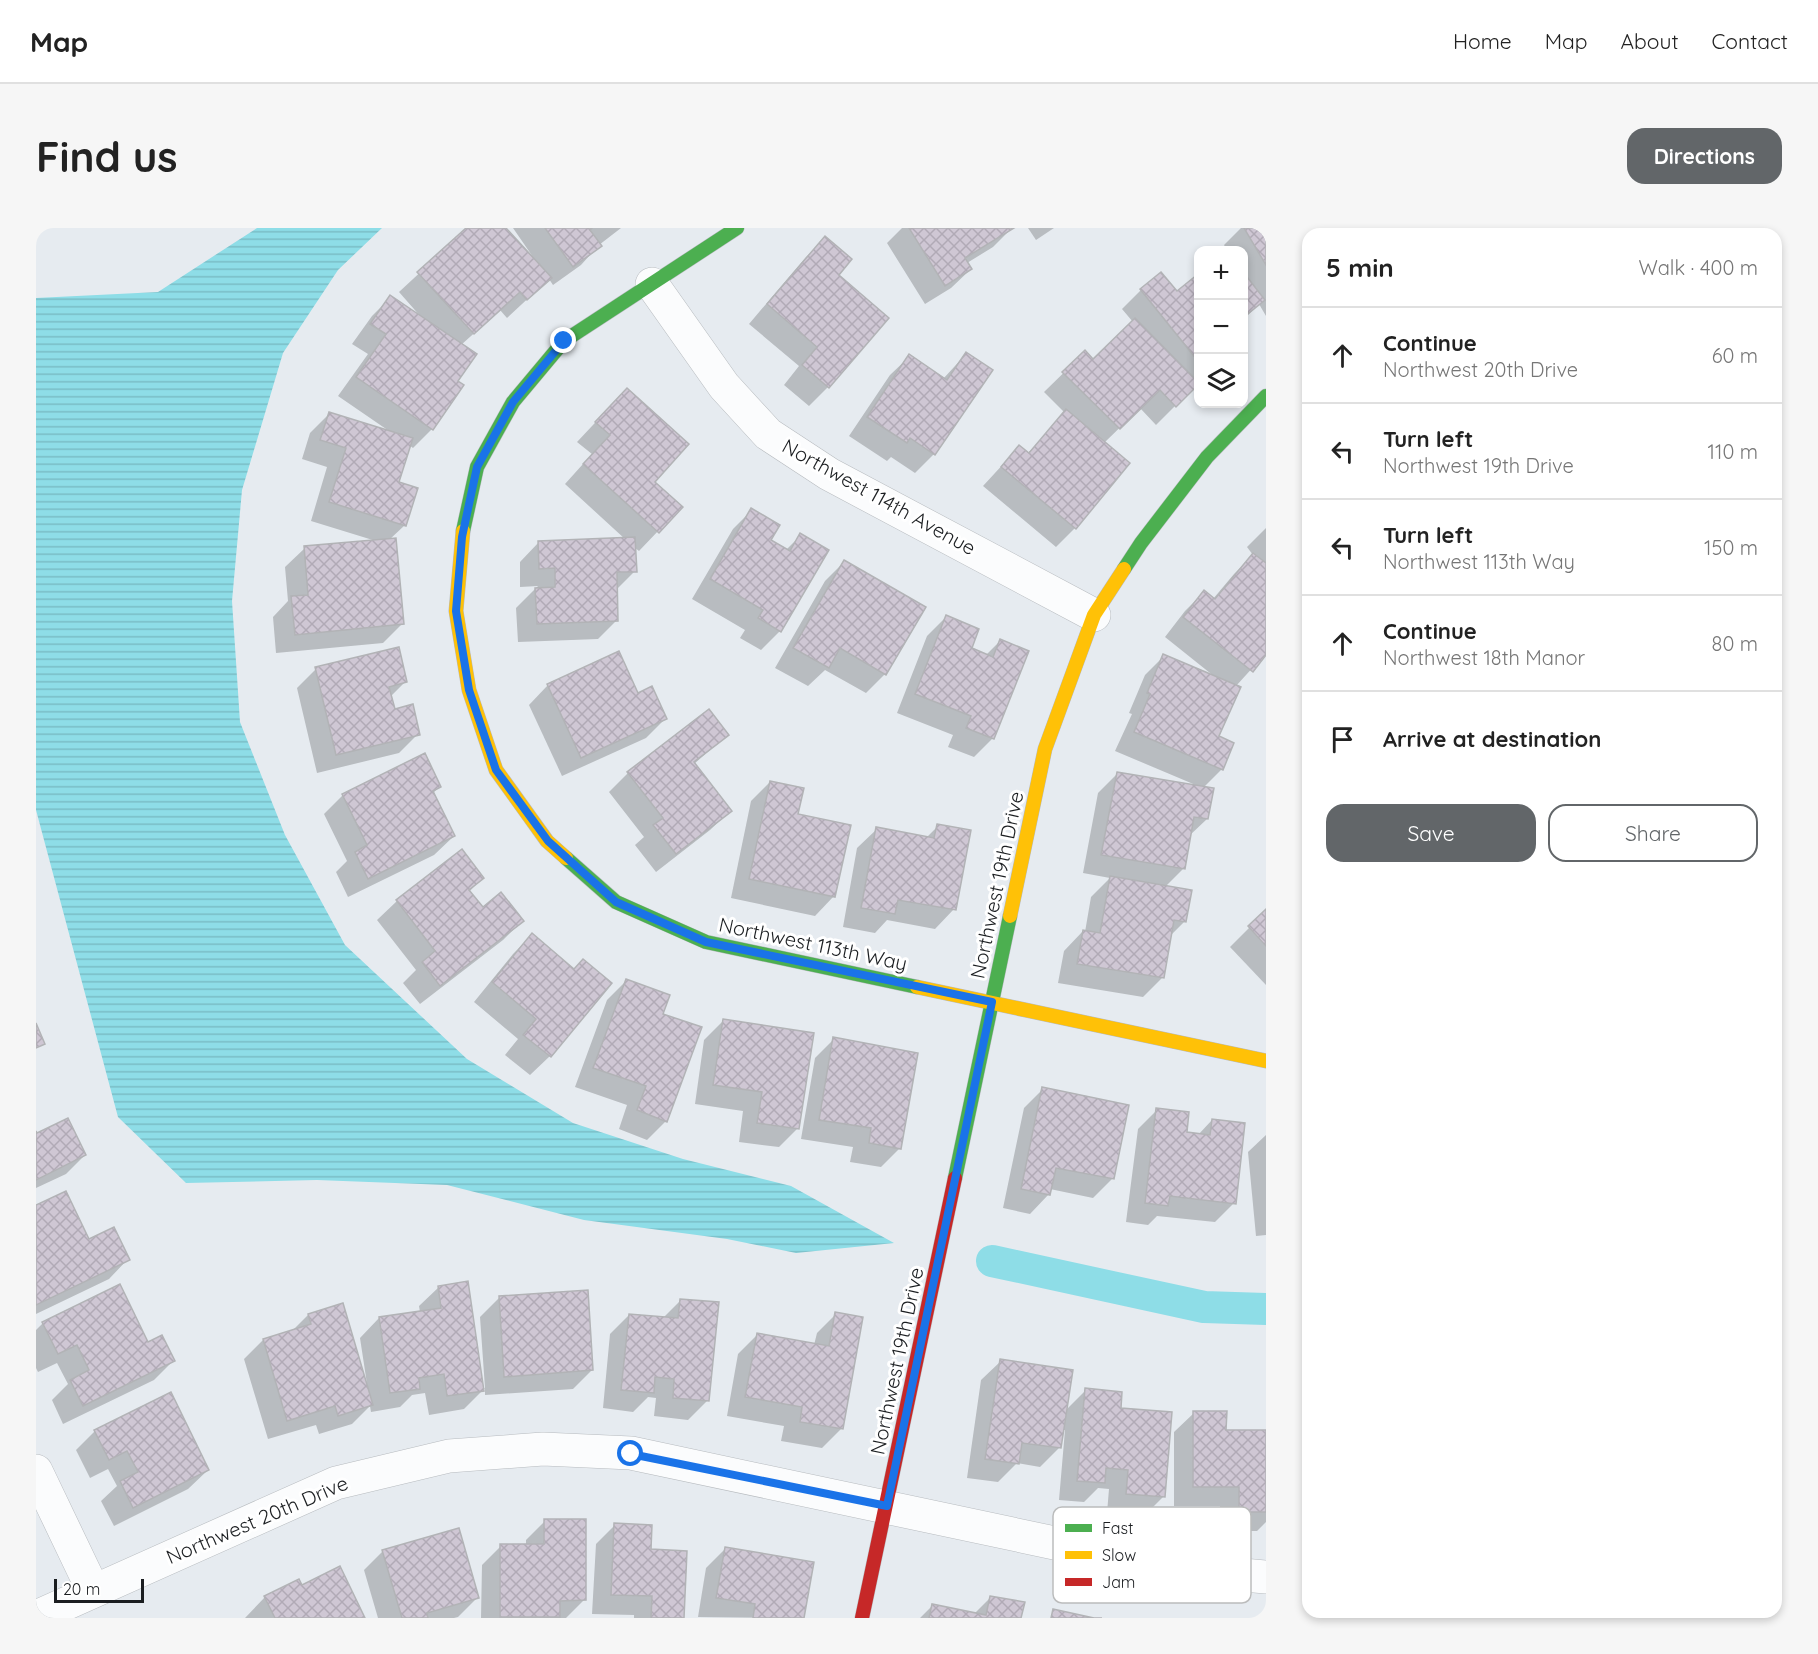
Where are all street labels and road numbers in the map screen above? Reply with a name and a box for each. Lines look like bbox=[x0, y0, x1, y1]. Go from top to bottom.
street label: Northwest 114th Avenue bbox=[778, 433, 980, 560]
street label: Northwest 19th Drive bbox=[964, 789, 1029, 981]
street label: Northwest 113th Way bbox=[717, 911, 910, 976]
street label: Northwest 19th Drive bbox=[864, 1265, 929, 1457]
street label: Northwest 20th Drive bbox=[162, 1470, 352, 1569]

